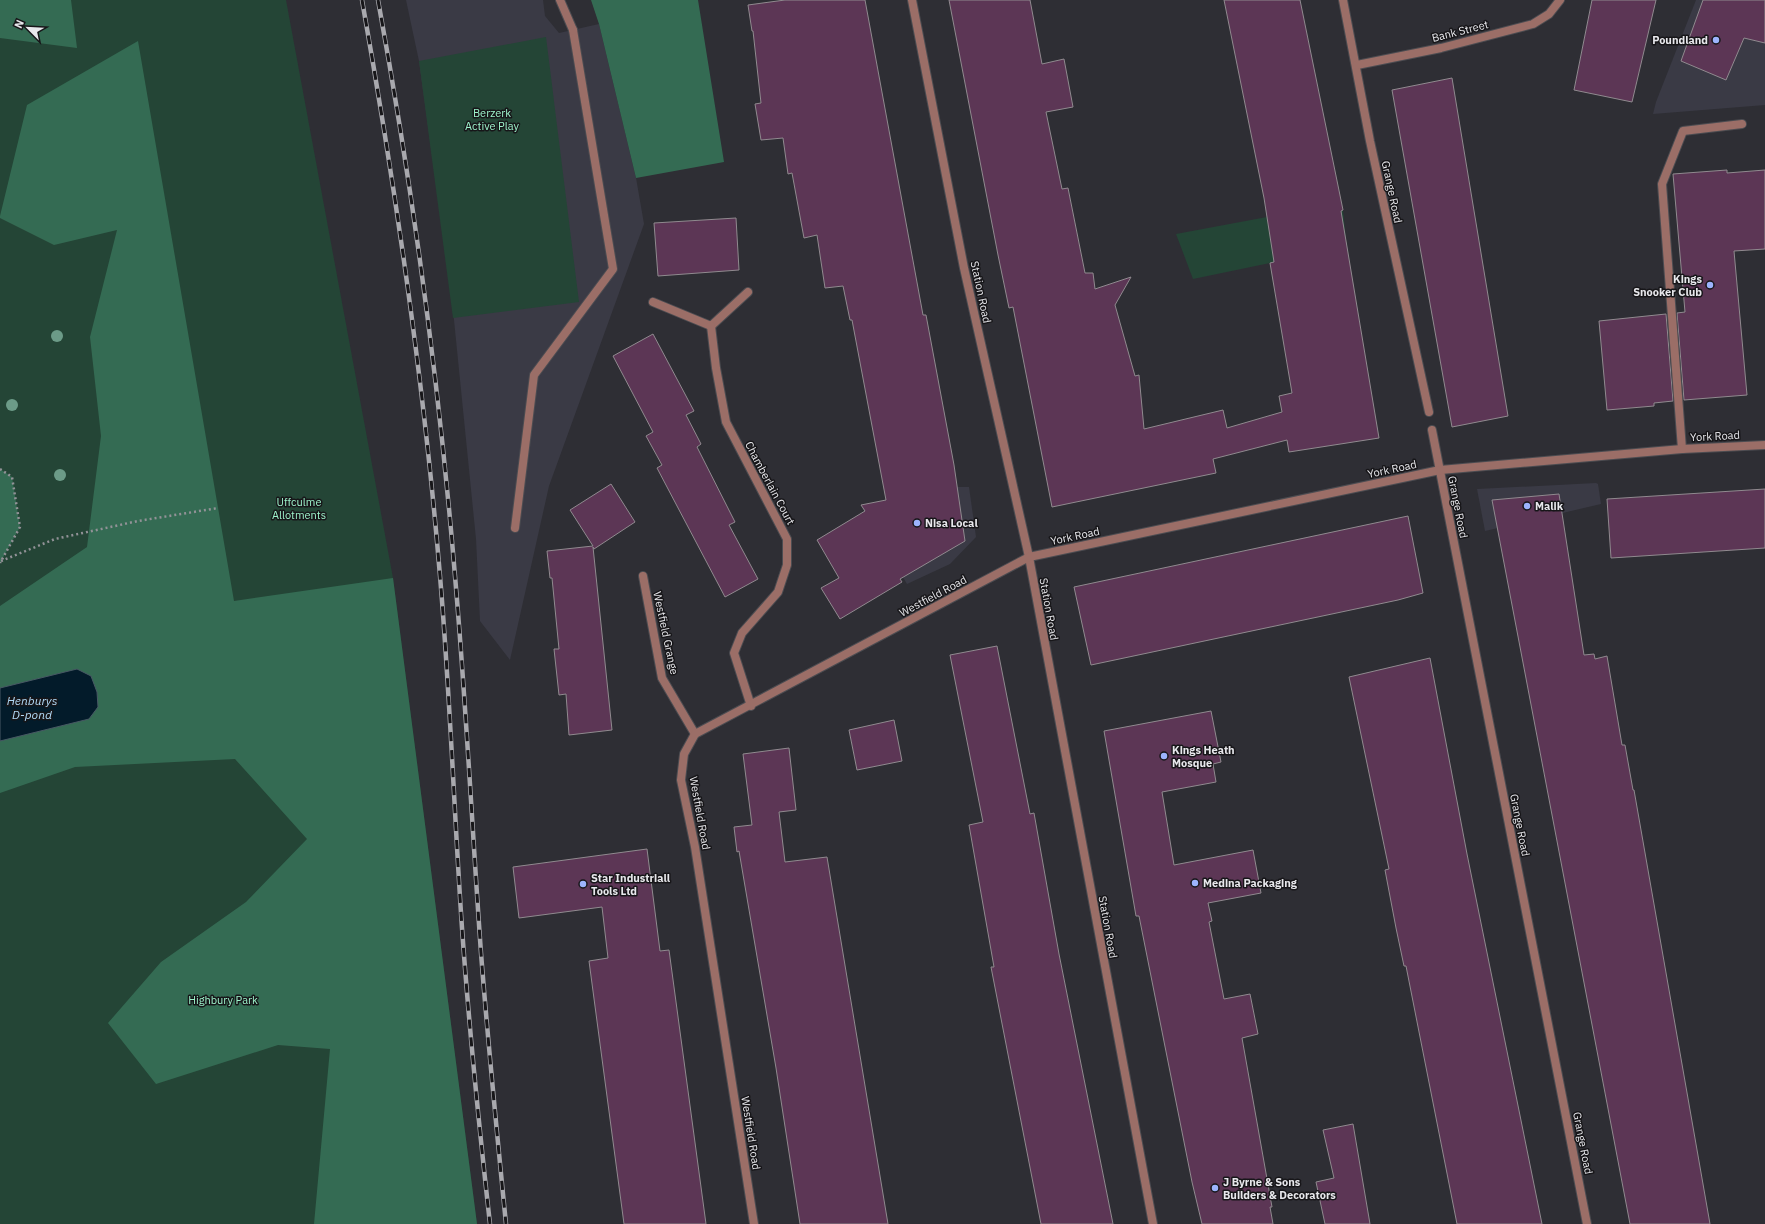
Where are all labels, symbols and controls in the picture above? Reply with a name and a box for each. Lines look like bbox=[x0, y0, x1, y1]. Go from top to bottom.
north arrow bbox=[8, 8, 48, 48]
text: N bbox=[11, 17, 27, 30]
street label: Bank Street bbox=[1430, 17, 1490, 45]
place label: Poundland bbox=[1652, 33, 1708, 47]
marker: Poundland bbox=[1711, 35, 1721, 45]
park label: Berzerk Active Play bbox=[465, 106, 520, 133]
street label: Grange Road bbox=[1379, 160, 1405, 224]
street label: Station Road bbox=[968, 260, 994, 324]
place label: Kings Snooker Club bbox=[1633, 272, 1702, 299]
marker: Kings Snooker Club bbox=[1705, 280, 1715, 290]
street label: York Road bbox=[1690, 428, 1740, 444]
street label: Chamberlain Court bbox=[742, 439, 798, 527]
street label: York Road bbox=[1366, 457, 1418, 481]
street label: Grange Road bbox=[1445, 475, 1471, 539]
park label: Uffculme Allotments bbox=[272, 495, 326, 522]
place label: Malik bbox=[1535, 499, 1564, 513]
marker: Malik bbox=[1522, 501, 1532, 511]
place label: Nisa Local bbox=[925, 516, 978, 530]
marker: Nisa Local bbox=[912, 518, 922, 528]
street label: York Road bbox=[1049, 524, 1101, 548]
street label: Westfield Road bbox=[897, 572, 969, 620]
street label: Station Road bbox=[1037, 577, 1061, 641]
street label: Westfield Grange bbox=[650, 590, 682, 676]
water label: Henburys D-pond bbox=[7, 693, 58, 722]
place label: Kings Heath Mosque bbox=[1172, 743, 1235, 770]
marker: Kings Heath Mosque bbox=[1159, 751, 1169, 761]
street label: Westfield Road bbox=[687, 775, 713, 851]
street label: Grange Road bbox=[1507, 793, 1533, 857]
place label: Star Industriall Tools Ltd bbox=[591, 871, 671, 898]
place label: Medina Packaging bbox=[1203, 876, 1298, 890]
marker: Medina Packaging bbox=[1190, 878, 1200, 888]
marker: Star Industriall Tools Ltd bbox=[578, 879, 588, 889]
street label: Station Road bbox=[1096, 895, 1120, 959]
park label: Highbury Park bbox=[188, 993, 258, 1007]
street label: Westfield Road bbox=[738, 1095, 764, 1171]
street label: Grange Road bbox=[1570, 1111, 1596, 1175]
place label: J Byrne & Sons Builders & Decorators bbox=[1223, 1175, 1336, 1202]
marker: J Byrne & Sons Builders & Decorators bbox=[1210, 1183, 1220, 1193]

